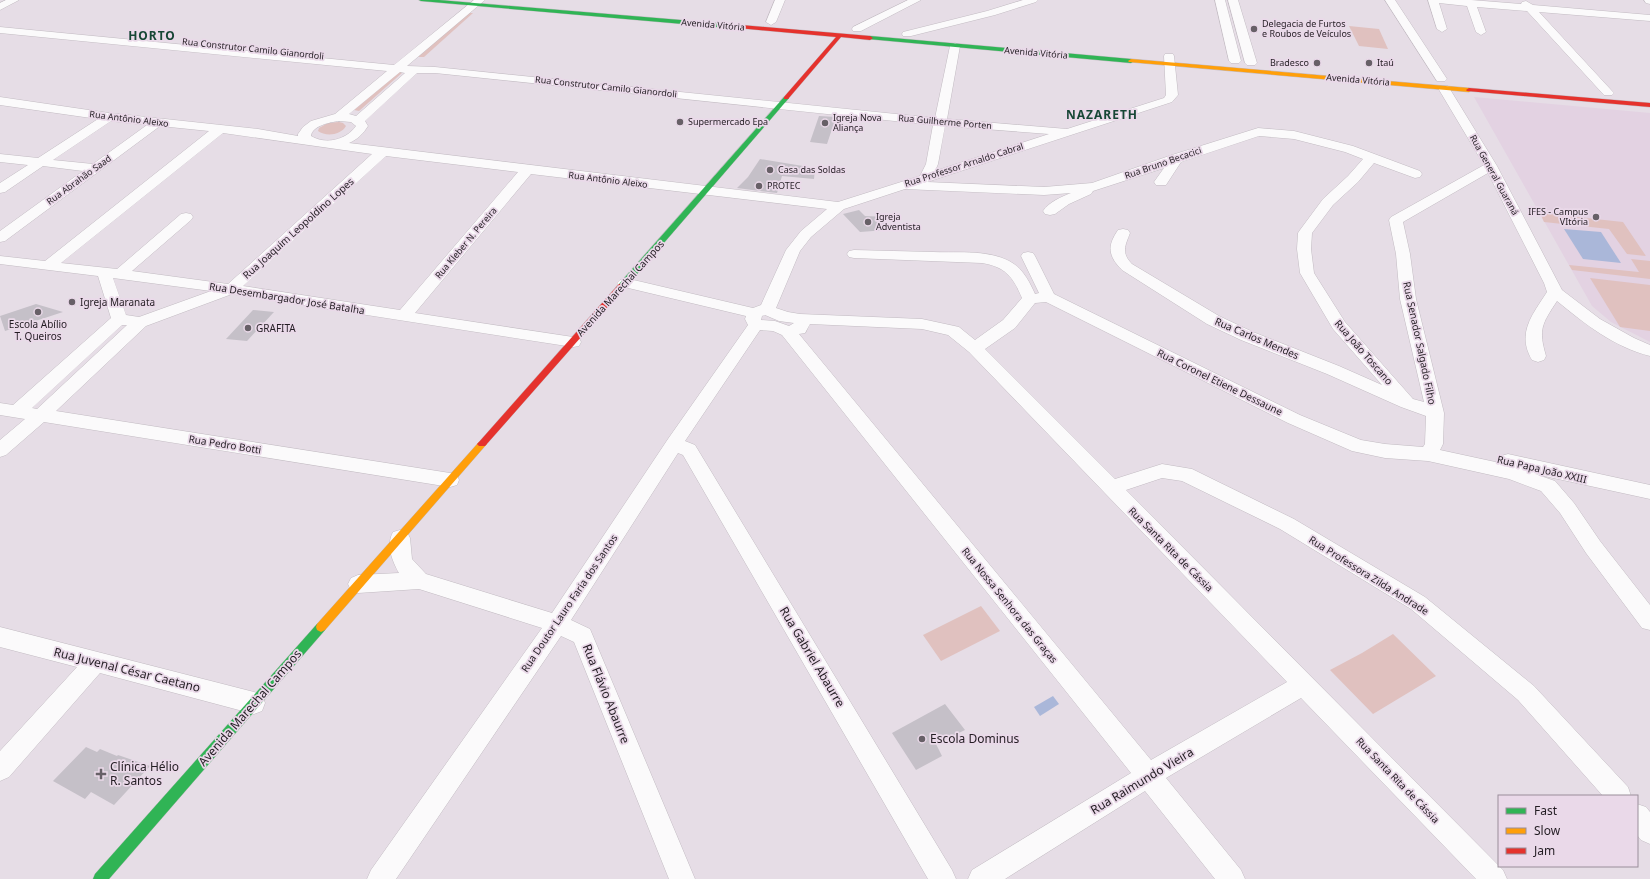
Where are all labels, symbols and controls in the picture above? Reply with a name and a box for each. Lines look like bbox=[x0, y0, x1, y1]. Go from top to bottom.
street label: Avenida Vitória bbox=[681, 15, 745, 34]
place label: Delegacia de Furtos e Roubos de Veículos bbox=[1262, 17, 1351, 40]
marker: Delegacia de Furtos e Roubos de Veículos bbox=[1249, 24, 1259, 34]
district label: HORTO bbox=[128, 27, 176, 44]
street label: Rua Construtor Camilo Gianordoli bbox=[182, 35, 325, 62]
street label: Avenida Vitória bbox=[1004, 43, 1068, 62]
place label: Bradesco bbox=[1270, 56, 1309, 69]
place label: Itaú bbox=[1377, 56, 1394, 69]
marker: Bradesco bbox=[1312, 58, 1322, 68]
marker: Itaú bbox=[1364, 58, 1374, 68]
street label: Avenida Vitória bbox=[1326, 70, 1390, 89]
street label: Rua Construtor Camilo Gianordoli bbox=[535, 73, 678, 100]
district label: NAZARETH bbox=[1066, 106, 1138, 123]
street label: Rua Antônio Aleixo bbox=[89, 107, 169, 130]
place label: Igreja Nova Aliança bbox=[833, 111, 882, 134]
street label: Rua Guilherme Porten bbox=[898, 111, 992, 132]
place label: Supermercado Epa bbox=[688, 115, 768, 128]
marker: Supermercado Epa bbox=[675, 117, 685, 127]
marker: Igreja Nova Aliança bbox=[820, 118, 830, 128]
street label: Rua General Guaraná bbox=[1467, 132, 1522, 217]
street label: Rua Professor Arnaldo Cabral bbox=[903, 139, 1025, 190]
street label: Rua Bruno Becacici bbox=[1123, 143, 1203, 182]
street label: Rua Abrahão Saad bbox=[44, 152, 114, 208]
place label: Casa das Soldas bbox=[778, 163, 845, 176]
marker: Casa das Soldas bbox=[765, 165, 775, 175]
street label: Rua Antônio Aleixo bbox=[568, 168, 648, 191]
street label: Rua Joaquim Leopoldino Lopes bbox=[239, 174, 357, 282]
place label: PROTEC bbox=[767, 179, 801, 192]
marker: PROTEC bbox=[754, 181, 764, 191]
street label: Rua Kleber N. Pereira bbox=[432, 204, 499, 281]
place label: IFES - Campus VItória bbox=[1528, 205, 1588, 228]
place label: Igreja Adventista bbox=[876, 210, 921, 233]
marker: IFES - Campus VItória bbox=[1591, 212, 1601, 222]
marker: Igreja Adventista bbox=[863, 217, 873, 227]
street label: Avenida Marechal Campos bbox=[573, 237, 667, 339]
street label: Rua Desembargador José Batalha bbox=[208, 279, 366, 317]
street label: Rua Senador Salgado Filho bbox=[1400, 280, 1440, 406]
place label: Igreja Maranata bbox=[80, 295, 155, 309]
marker: Igreja Maranata bbox=[67, 297, 77, 307]
marker: Escola Abílio T. Queiros bbox=[33, 307, 43, 317]
street label: Rua Carlos Mendes bbox=[1213, 314, 1301, 362]
street label: Rua João Toscano bbox=[1332, 316, 1396, 388]
place label: Escola Abílio T. Queiros bbox=[9, 317, 67, 343]
place label: GRAFITA bbox=[256, 321, 296, 335]
marker: GRAFITA bbox=[243, 323, 253, 333]
street label: Rua Coronel Etiene Dessaune bbox=[1155, 345, 1285, 419]
street label: Rua Pedro Botti bbox=[188, 431, 262, 457]
street label: Rua Papa João XXIII bbox=[1496, 452, 1588, 486]
street label: Rua Santa Rita de Cássia bbox=[1126, 504, 1216, 594]
street label: Rua Doutor Lauro Faria dos Santos bbox=[518, 531, 621, 675]
street label: Rua Professora Zilda Andrade bbox=[1306, 532, 1432, 618]
street label: Rua Nossa Senhora das Graças bbox=[959, 544, 1061, 666]
street label: Rua Gabriel Abaurre bbox=[776, 603, 849, 710]
street label: Rua Flávio Abaurre bbox=[579, 641, 634, 746]
street label: Rua Juvenal César Caetano bbox=[52, 643, 202, 696]
street label: Avenida Marechal Campos bbox=[194, 646, 305, 770]
place label: Escola Dominus bbox=[930, 730, 1020, 747]
marker: Escola Dominus bbox=[917, 734, 927, 744]
street label: Rua Santa Rita de Cássia bbox=[1353, 734, 1443, 826]
street label: Rua Raimundo Vieira bbox=[1087, 743, 1196, 818]
place label: Clínica Hélio R. Santos bbox=[110, 758, 179, 789]
marker: Clínica Hélio R. Santos bbox=[95, 768, 107, 780]
legend bbox=[1498, 795, 1638, 867]
text: Fast bbox=[1534, 802, 1558, 819]
text: Slow bbox=[1534, 822, 1561, 839]
text: Jam bbox=[1533, 842, 1555, 859]

